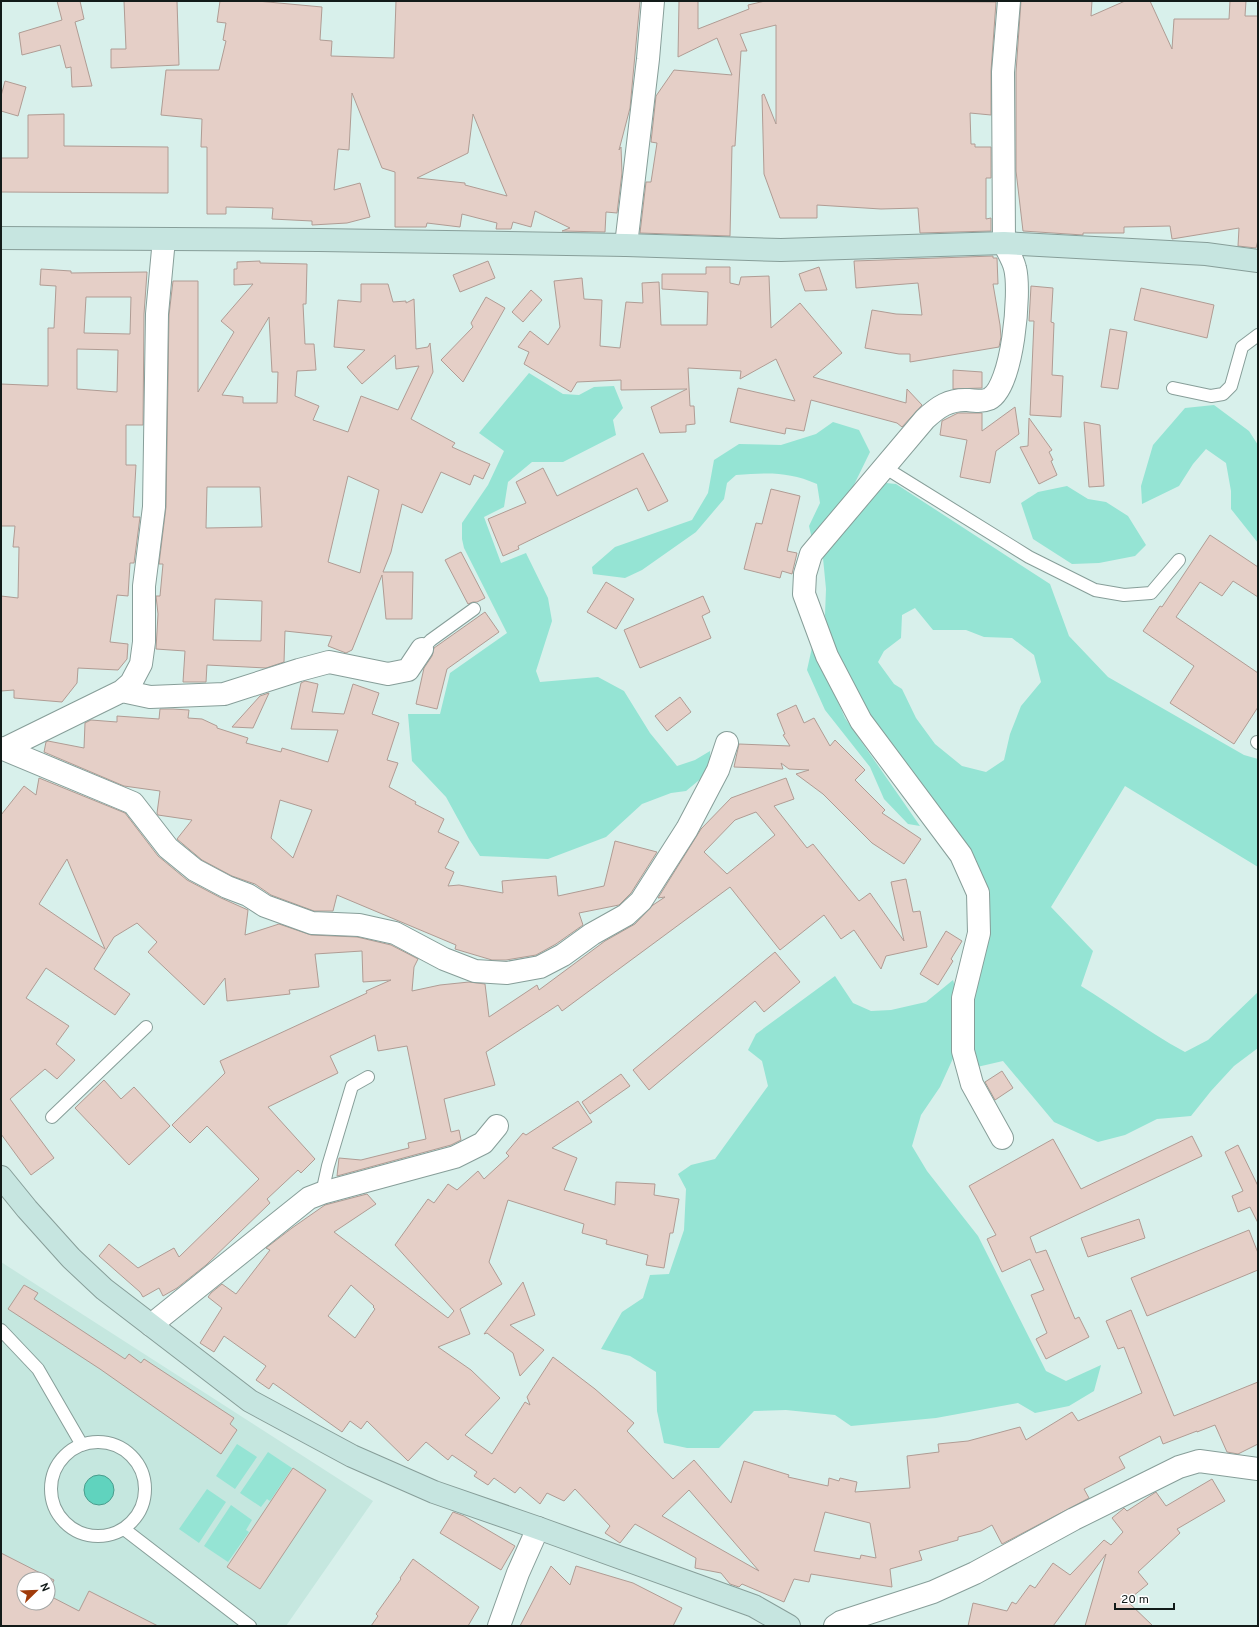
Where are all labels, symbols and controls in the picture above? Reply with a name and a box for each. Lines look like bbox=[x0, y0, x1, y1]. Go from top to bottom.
north arrow bbox=[16, 1571, 56, 1611]
text: N bbox=[36, 1581, 52, 1594]
scale bar bbox=[1115, 1585, 1174, 1611]
text: 20 m bbox=[1121, 1592, 1149, 1608]

